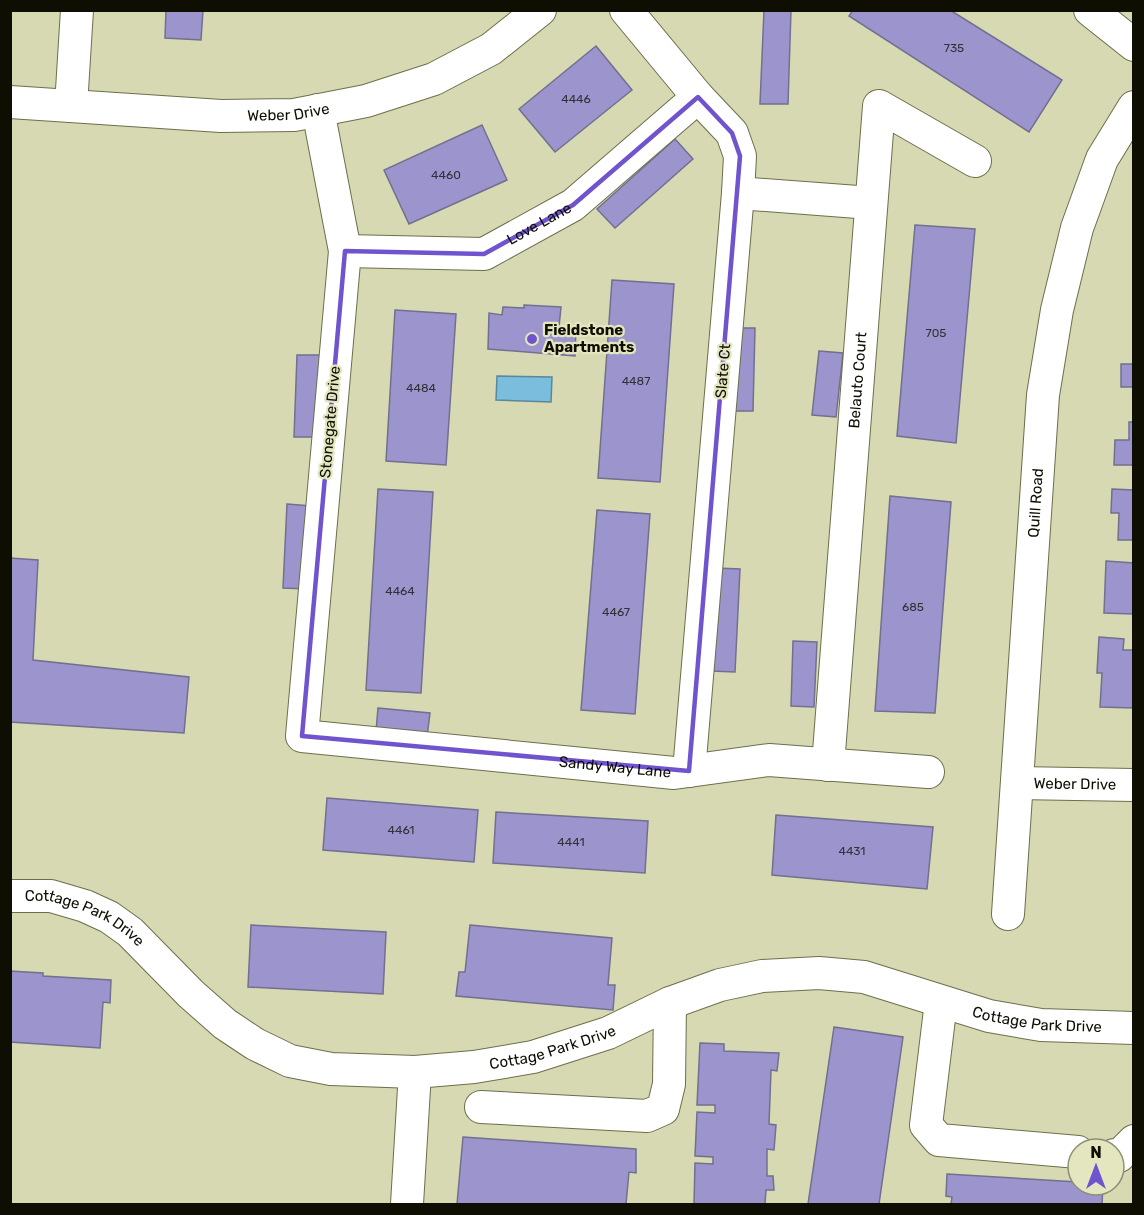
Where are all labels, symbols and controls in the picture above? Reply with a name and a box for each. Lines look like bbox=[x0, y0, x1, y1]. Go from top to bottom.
house number: 735 bbox=[944, 41, 964, 55]
house number: 4446 bbox=[561, 92, 591, 106]
street label: Weber Drive bbox=[247, 99, 331, 125]
house number: 4460 bbox=[431, 168, 461, 182]
street label: Love Lane bbox=[504, 199, 575, 249]
place label: Fieldstone Apartments bbox=[544, 321, 634, 356]
house number: 705 bbox=[926, 326, 946, 340]
street label: Belauto Court bbox=[845, 331, 871, 429]
marker: Fieldstone Apartments bbox=[525, 332, 539, 346]
street label: Slate Ct bbox=[712, 343, 734, 399]
street label: Stonegate Drive bbox=[316, 365, 344, 479]
house number: 4487 bbox=[622, 374, 650, 388]
house number: 4484 bbox=[406, 381, 437, 395]
street label: Quill Road bbox=[1024, 468, 1047, 538]
house number: 4464 bbox=[385, 584, 415, 598]
house number: 685 bbox=[902, 600, 924, 614]
house number: 4467 bbox=[602, 605, 630, 619]
street label: Sandy Way Lane bbox=[558, 753, 672, 782]
street label: Weber Drive bbox=[1034, 774, 1116, 794]
house number: 4461 bbox=[388, 823, 415, 837]
house number: 4441 bbox=[557, 835, 585, 849]
house number: 4431 bbox=[838, 844, 866, 858]
street label: Cottage Park Drive bbox=[25, 887, 148, 950]
street label: Cottage Park Drive bbox=[970, 1002, 1102, 1036]
street label: Cottage Park Drive bbox=[488, 1022, 619, 1073]
north arrow bbox=[1066, 1137, 1126, 1197]
text: N bbox=[1090, 1143, 1102, 1162]

